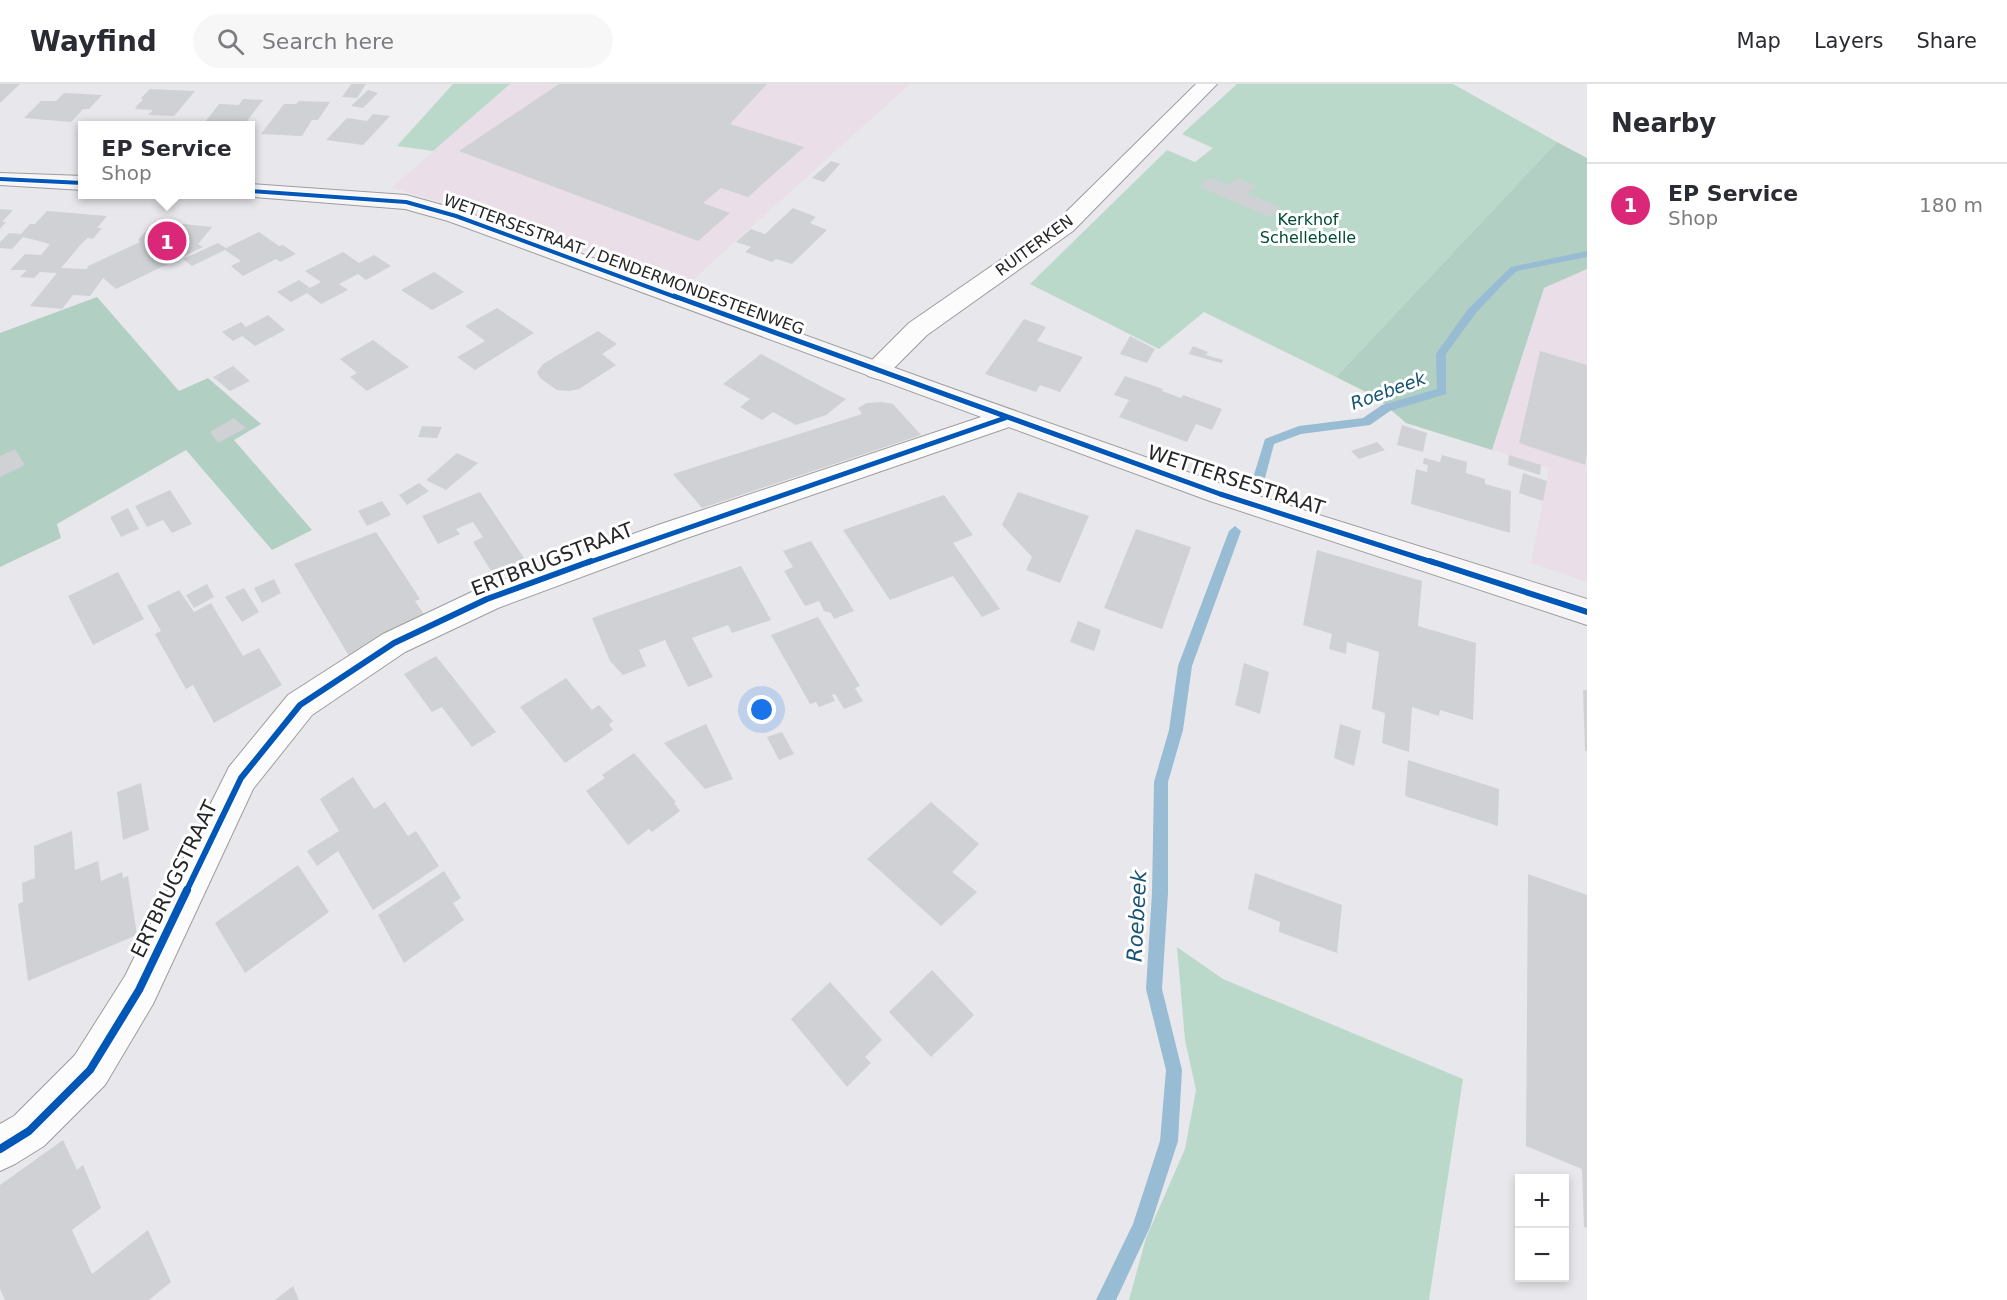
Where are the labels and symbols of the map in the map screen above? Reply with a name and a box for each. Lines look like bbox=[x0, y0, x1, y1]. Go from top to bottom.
street label: WETTERSESTRAAT / DENDERMONDESTEENWEG bbox=[441, 190, 807, 339]
park label: Kerkhof Schellebelle bbox=[1260, 210, 1356, 247]
street label: RUITERKEN bbox=[992, 211, 1077, 280]
pin: 1 bbox=[148, 218, 186, 264]
water label: Roebeek bbox=[1347, 367, 1430, 414]
street label: WETTERSESTRAAT bbox=[1144, 440, 1328, 520]
street label: ERTBRUGSTRAAT bbox=[468, 517, 637, 601]
your location bbox=[747, 695, 776, 724]
street label: ERTBRUGSTRAAT bbox=[126, 796, 223, 961]
water label: Roebeek bbox=[1123, 869, 1151, 962]

